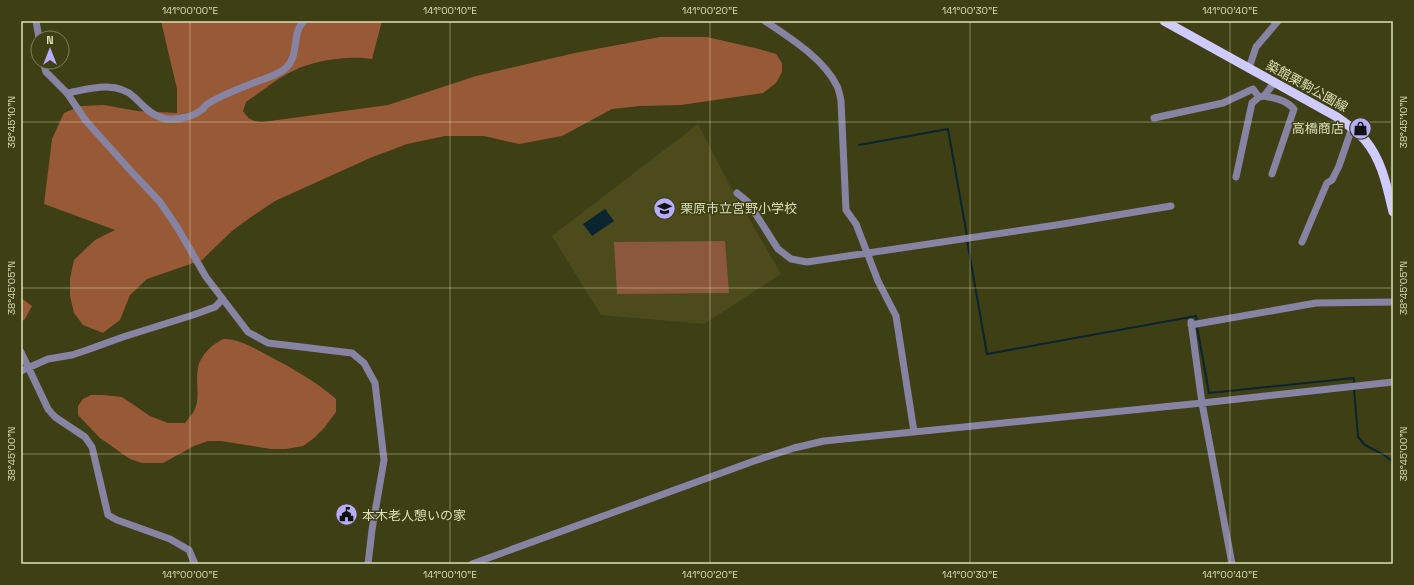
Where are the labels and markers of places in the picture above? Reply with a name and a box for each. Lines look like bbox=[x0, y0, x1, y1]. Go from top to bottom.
shop icon: 高橋商店 bbox=[1347, 115, 1373, 141]
place label: 高橋商店 bbox=[1292, 120, 1344, 137]
school or university icon: 栗原市立宮野小学校 bbox=[652, 195, 678, 221]
place label: 栗原市立宮野小学校 bbox=[680, 200, 797, 217]
public building icon: 本木老人憩いの家 bbox=[333, 502, 359, 528]
place label: 本木老人憩いの家 bbox=[362, 507, 466, 524]

